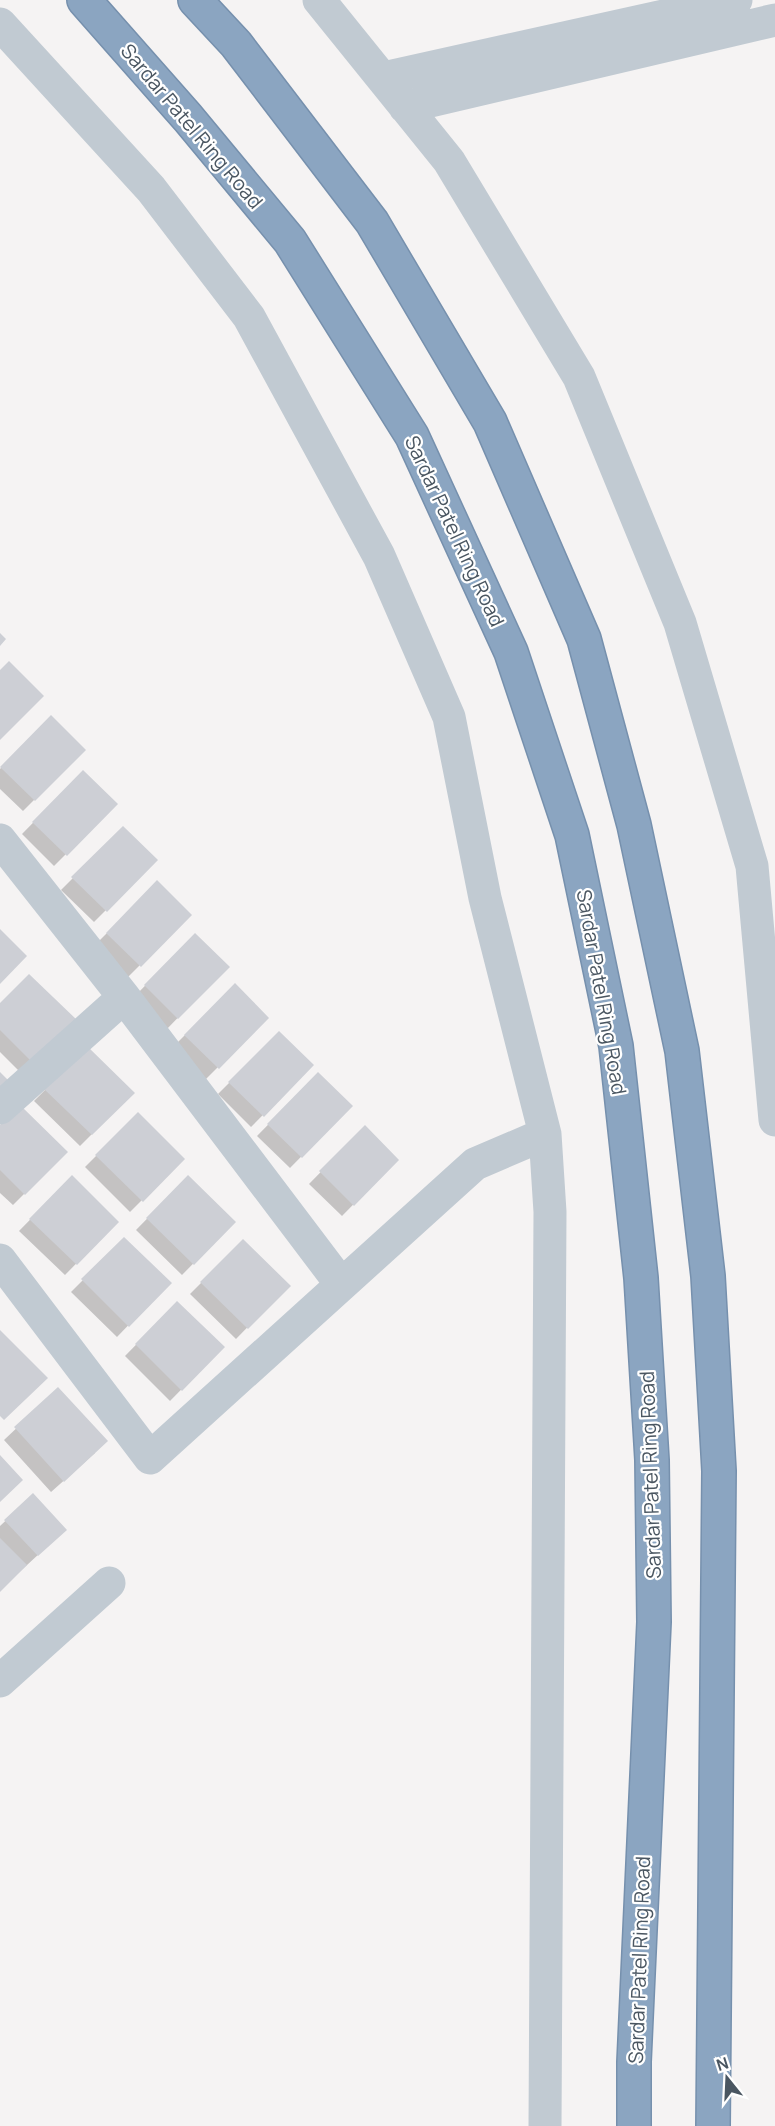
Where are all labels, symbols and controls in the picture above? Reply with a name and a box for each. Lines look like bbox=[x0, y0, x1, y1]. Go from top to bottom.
street label: Sardar Patel Ring Road bbox=[115, 38, 269, 214]
street label: Sardar Patel Ring Road bbox=[399, 431, 511, 631]
street label: Sardar Patel Ring Road bbox=[571, 887, 633, 1097]
street label: Sardar Patel Ring Road bbox=[633, 1371, 667, 1579]
street label: Sardar Patel Ring Road bbox=[622, 1856, 656, 2064]
north arrow bbox=[697, 2048, 757, 2108]
text: N bbox=[713, 2051, 731, 2076]

